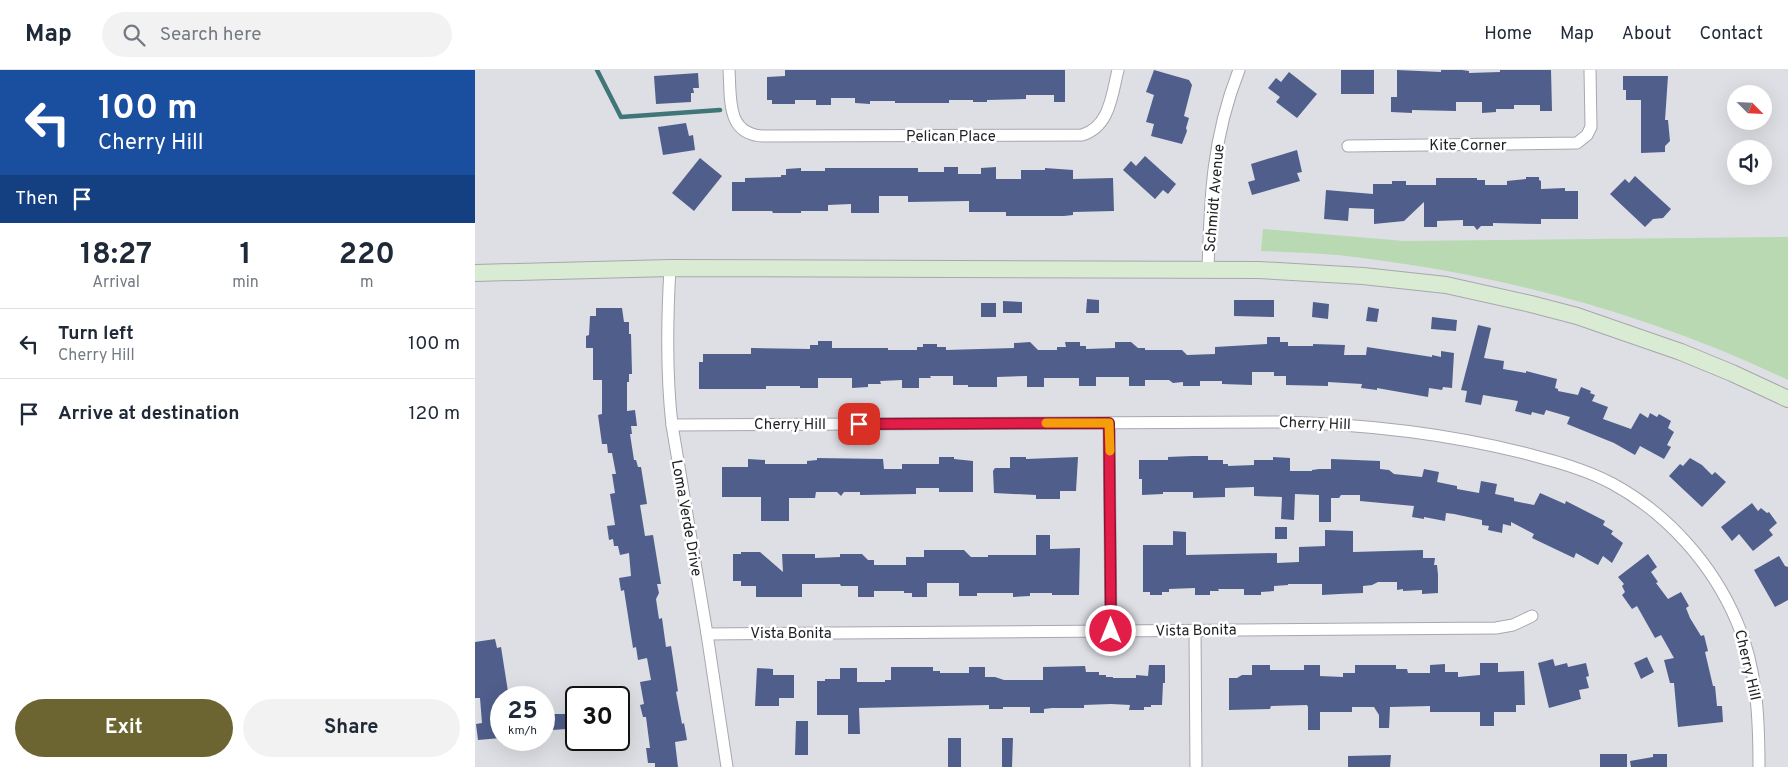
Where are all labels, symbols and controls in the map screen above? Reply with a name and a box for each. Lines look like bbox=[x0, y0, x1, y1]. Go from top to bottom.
search box bbox=[102, 12, 452, 57]
text: Map bbox=[25, 20, 72, 50]
icon: search bbox=[120, 21, 148, 49]
text: Search here bbox=[160, 23, 261, 47]
text: Home bbox=[1484, 23, 1532, 46]
text: Map bbox=[1560, 23, 1594, 46]
text: About bbox=[1622, 23, 1671, 46]
text: Contact bbox=[1699, 23, 1763, 46]
north arrow bbox=[1727, 85, 1773, 130]
map controls bbox=[1727, 85, 1772, 185]
text: 100 m bbox=[98, 87, 198, 131]
icon: left bbox=[15, 90, 80, 155]
street label: Pelican Place bbox=[906, 128, 996, 147]
text: Cherry Hill bbox=[98, 130, 204, 157]
street label: Kite Corner bbox=[1429, 137, 1507, 156]
button: sound bbox=[1727, 140, 1772, 185]
street label: Schmidt Avenue bbox=[1201, 143, 1230, 253]
icon: arrive bbox=[68, 185, 96, 213]
text: Then bbox=[15, 187, 58, 211]
text: 18:27 bbox=[80, 237, 152, 274]
text: 1 bbox=[239, 237, 251, 274]
text: 220 bbox=[339, 237, 395, 274]
text: Arrival bbox=[92, 273, 140, 293]
text: min bbox=[232, 273, 259, 293]
text: m bbox=[360, 273, 374, 293]
text: Turn left bbox=[58, 322, 134, 346]
icon: left bbox=[15, 330, 43, 358]
text: 100 m bbox=[408, 332, 460, 356]
text: Cherry Hill bbox=[58, 346, 135, 366]
icon: arrive bbox=[15, 400, 43, 428]
text: Arrive at destination bbox=[58, 402, 239, 426]
text: 120 m bbox=[409, 402, 460, 426]
pin bbox=[838, 403, 880, 445]
icon: arrive bbox=[845, 410, 873, 438]
street label: Cherry Hill bbox=[1279, 414, 1351, 435]
street label: Cherry Hill bbox=[754, 416, 826, 435]
street label: Loma Verde Drive bbox=[666, 459, 705, 578]
position arrow bbox=[1084, 604, 1136, 656]
street label: Vista Bonita bbox=[1155, 621, 1237, 642]
street label: Vista Bonita bbox=[750, 625, 832, 644]
street label: Cherry Hill bbox=[1729, 628, 1764, 703]
speed limit sign: 30 bbox=[565, 686, 630, 751]
text: 25 bbox=[507, 696, 538, 728]
button: Exit bbox=[15, 699, 233, 757]
button: Share bbox=[243, 699, 460, 757]
text: km/h bbox=[508, 723, 537, 739]

